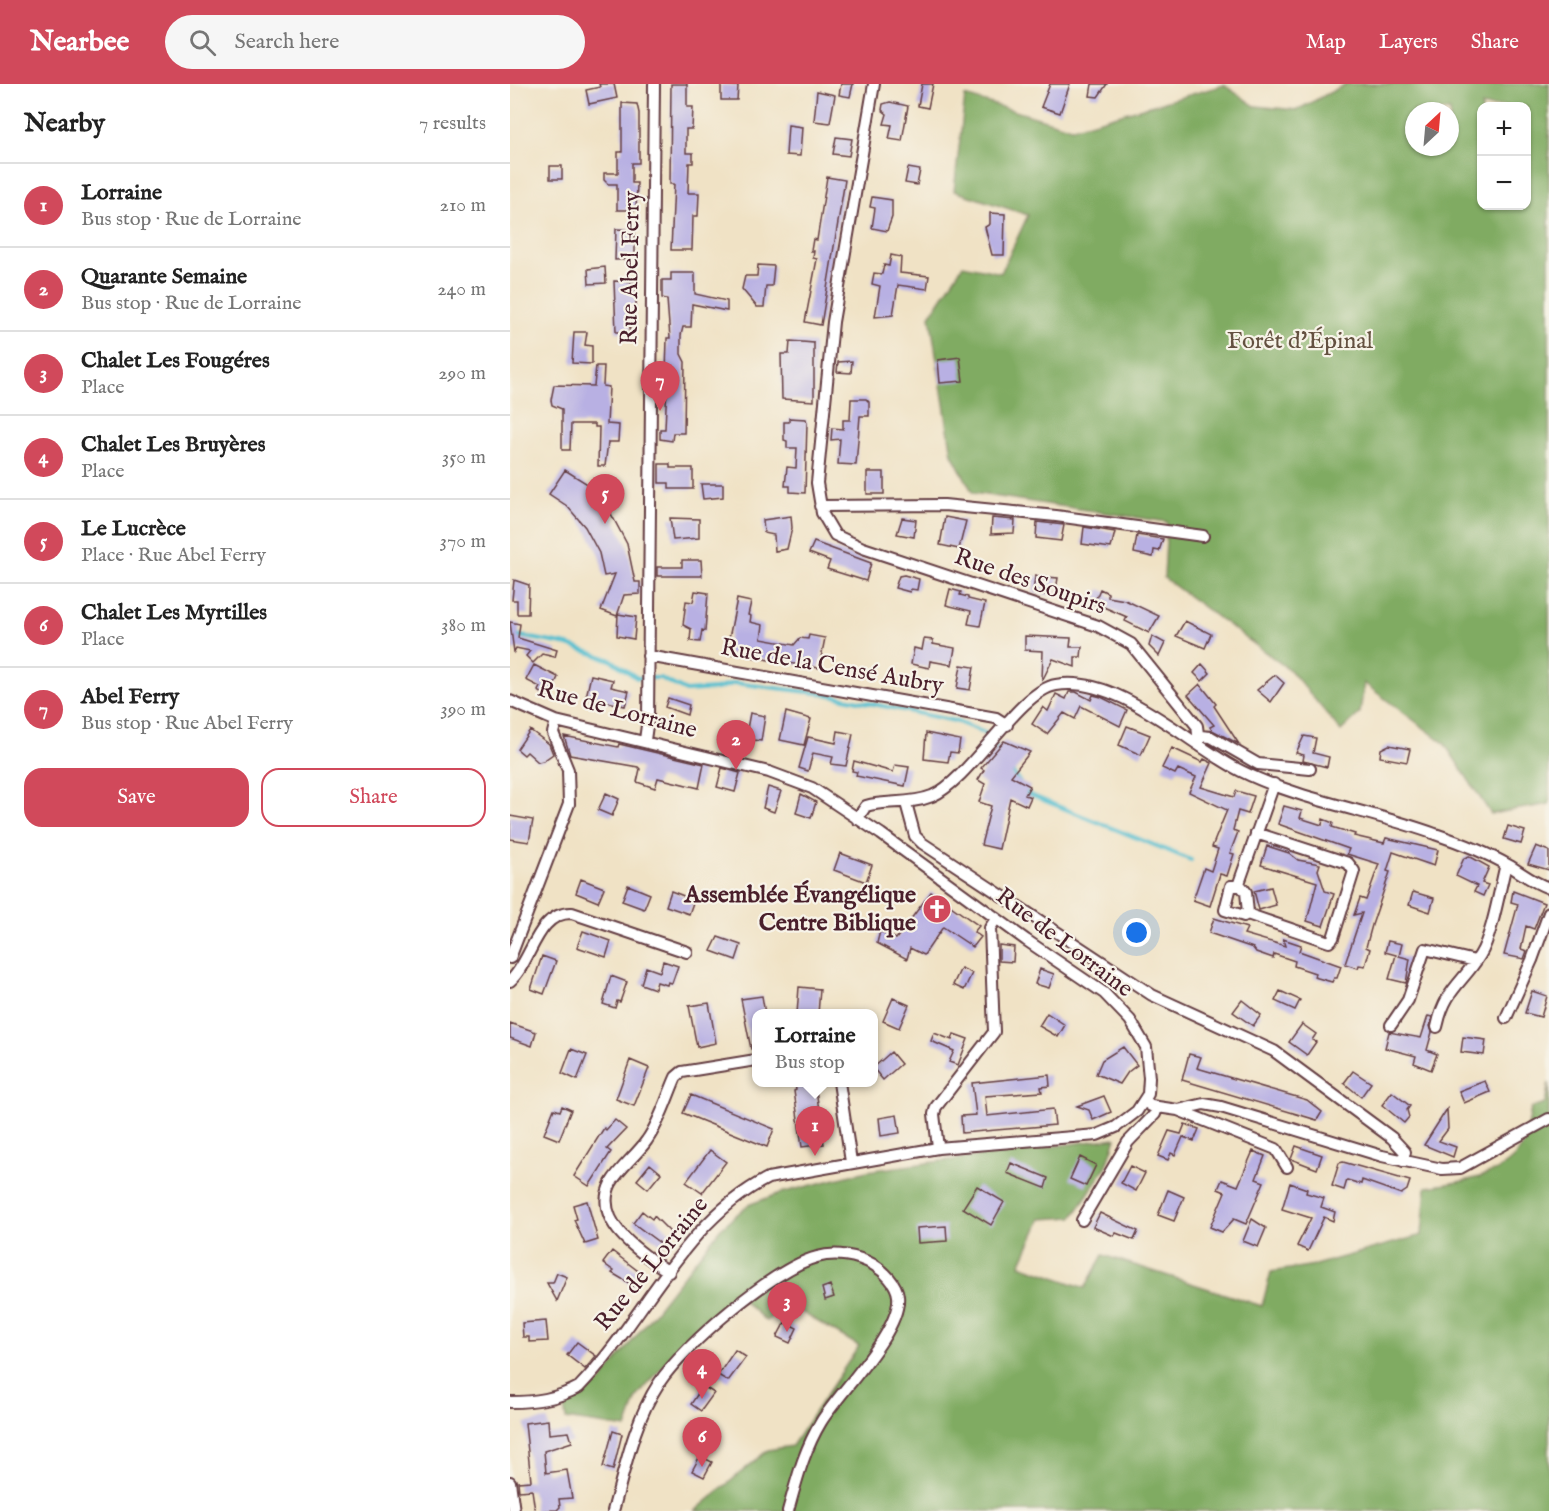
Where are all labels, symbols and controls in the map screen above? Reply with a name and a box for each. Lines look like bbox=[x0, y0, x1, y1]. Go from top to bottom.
search box bbox=[165, 15, 585, 69]
text: Nearbee bbox=[30, 25, 129, 60]
icon: search bbox=[186, 26, 219, 59]
text: Search here bbox=[234, 28, 339, 56]
text: Map bbox=[1306, 29, 1346, 56]
text: Layers bbox=[1379, 29, 1438, 56]
text: Share bbox=[1471, 29, 1519, 56]
north arrow bbox=[1405, 102, 1459, 156]
map controls bbox=[1477, 102, 1531, 210]
button: + bbox=[1477, 102, 1531, 156]
text: Nearby bbox=[24, 107, 105, 140]
text: 7 results bbox=[419, 111, 486, 136]
button: − bbox=[1477, 156, 1531, 210]
text: Lorraine bbox=[81, 179, 162, 207]
street label: Rue Abel Ferry bbox=[614, 190, 648, 345]
text: 1 bbox=[40, 193, 47, 218]
text: 210 m bbox=[440, 193, 486, 218]
text: Bus stop · Rue de Lorraine bbox=[81, 207, 302, 232]
text: Quarante Semaine bbox=[81, 263, 247, 291]
text: 2 bbox=[39, 277, 48, 302]
text: 240 m bbox=[437, 277, 486, 302]
text: Bus stop · Rue de Lorraine bbox=[81, 291, 302, 316]
park label: Forêt d'Épinal bbox=[1227, 326, 1374, 357]
text: Chalet Les Fougéres bbox=[81, 347, 270, 375]
text: 3 bbox=[40, 361, 47, 386]
text: 290 m bbox=[438, 361, 486, 386]
pin: 7 bbox=[640, 362, 680, 411]
text: Place bbox=[81, 375, 124, 400]
text: Chalet Les Bruyères bbox=[81, 431, 265, 459]
text: 4 bbox=[39, 445, 48, 470]
text: 350 m bbox=[442, 445, 486, 470]
text: Place bbox=[81, 459, 124, 484]
pin: 5 bbox=[586, 474, 625, 524]
text: Le Lucrèce bbox=[81, 515, 186, 543]
text: 5 bbox=[40, 529, 47, 554]
text: 370 m bbox=[440, 529, 486, 554]
street label: Rue des Soupirs bbox=[950, 542, 1110, 622]
text: Place · Rue Abel Ferry bbox=[81, 543, 266, 568]
text: Chalet Les Myrtilles bbox=[81, 599, 267, 627]
text: 6 bbox=[39, 613, 48, 638]
text: 380 m bbox=[441, 613, 486, 638]
text: Place bbox=[81, 627, 124, 652]
street label: Rue de la Censé Aubry bbox=[718, 632, 946, 702]
street label: Rue de Lorraine bbox=[534, 674, 700, 746]
text: Abel Ferry bbox=[81, 683, 179, 711]
text: 7 bbox=[39, 697, 48, 722]
text: 390 m bbox=[440, 697, 486, 722]
text: Bus stop · Rue Abel Ferry bbox=[81, 711, 293, 736]
pin: 2 bbox=[716, 720, 756, 770]
button: Save bbox=[24, 768, 249, 827]
button: Share bbox=[261, 768, 486, 827]
place label: Assemblée Évangélique Centre Biblique bbox=[684, 880, 916, 939]
street label: Rue de Lorraine bbox=[989, 881, 1139, 1005]
church icon: Assemblée Évangélique Centre Biblique bbox=[921, 893, 953, 925]
your location bbox=[1122, 918, 1151, 947]
popup bbox=[752, 1009, 878, 1087]
text: Lorraine bbox=[774, 1022, 856, 1050]
text: Bus stop bbox=[774, 1050, 845, 1075]
pin: 1 bbox=[796, 1106, 834, 1156]
street label: Rue de Lorraine bbox=[588, 1190, 716, 1338]
pin: 3 bbox=[768, 1282, 806, 1332]
pin: 4 bbox=[682, 1350, 722, 1399]
pin: 6 bbox=[682, 1418, 722, 1467]

